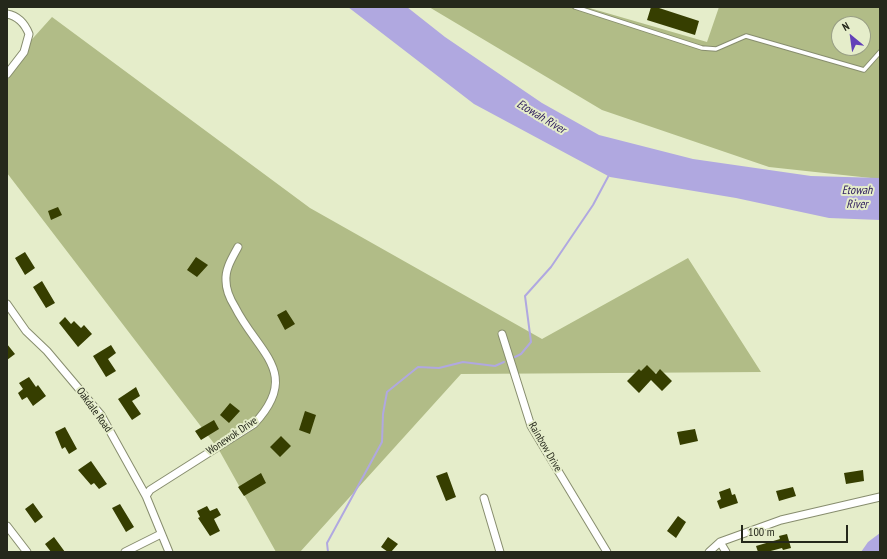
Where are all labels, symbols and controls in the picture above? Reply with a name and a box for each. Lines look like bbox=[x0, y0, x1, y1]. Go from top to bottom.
north arrow bbox=[831, 16, 871, 56]
text: N bbox=[840, 19, 852, 34]
water label: Etowah River bbox=[514, 97, 568, 137]
water label: Etowah River bbox=[842, 184, 872, 212]
street label: Oakdale Road bbox=[73, 385, 115, 435]
street label: Wonewok Drive bbox=[204, 414, 260, 458]
street label: Rainbow Drive bbox=[526, 420, 564, 474]
scale bar bbox=[743, 517, 850, 543]
text: 100 m bbox=[748, 524, 775, 539]

